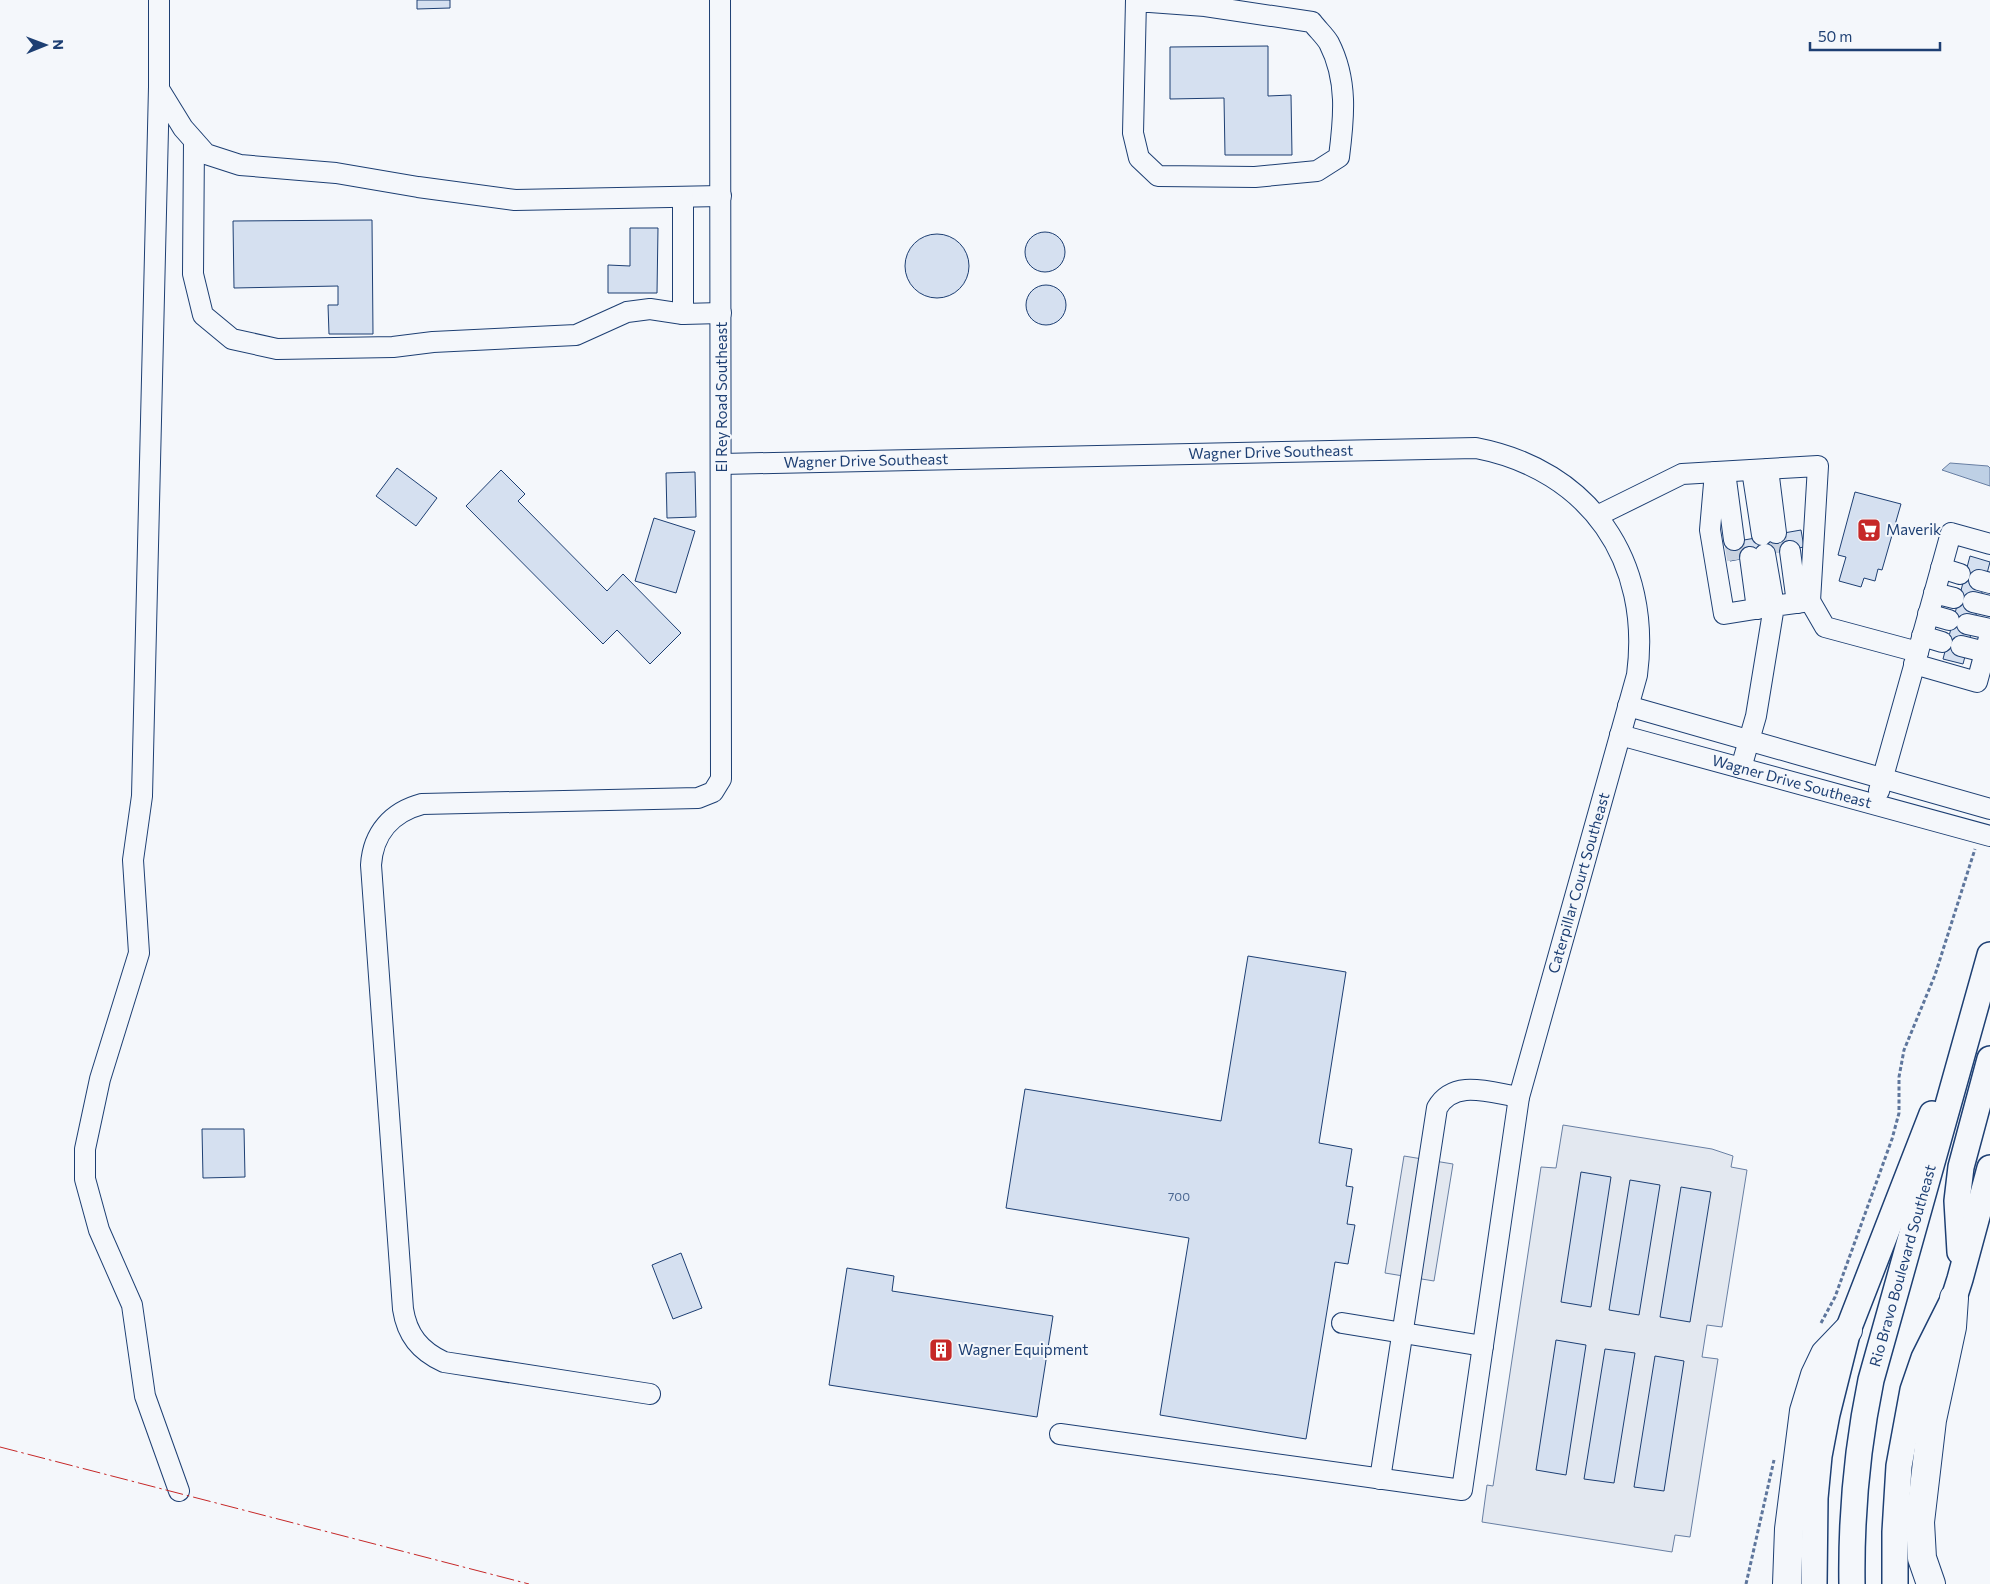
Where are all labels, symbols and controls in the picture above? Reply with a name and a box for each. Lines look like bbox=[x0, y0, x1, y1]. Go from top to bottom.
north arrow bbox=[20, 20, 70, 70]
scale bar bbox=[1810, 20, 1940, 52]
text: 50 m bbox=[1818, 27, 1852, 45]
text: N bbox=[50, 39, 67, 50]
street label: El Rey Road Southeast bbox=[712, 322, 730, 472]
street label: Wagner Drive Southeast bbox=[1188, 441, 1353, 462]
street label: Wagner Drive Southeast bbox=[783, 449, 948, 471]
supermarket icon: Maverik bbox=[1856, 517, 1882, 543]
place label: Maverik bbox=[1886, 520, 1941, 538]
street label: Wagner Drive Southeast bbox=[1710, 751, 1874, 811]
street label: Caterpillar Court Southeast bbox=[1544, 790, 1613, 975]
street label: Rio Bravo Boulevard Southeast bbox=[1865, 1162, 1939, 1369]
house number: 700 bbox=[1168, 1189, 1190, 1203]
building icon: Wagner Equipment bbox=[928, 1337, 954, 1363]
place label: Wagner Equipment bbox=[958, 1340, 1088, 1358]

